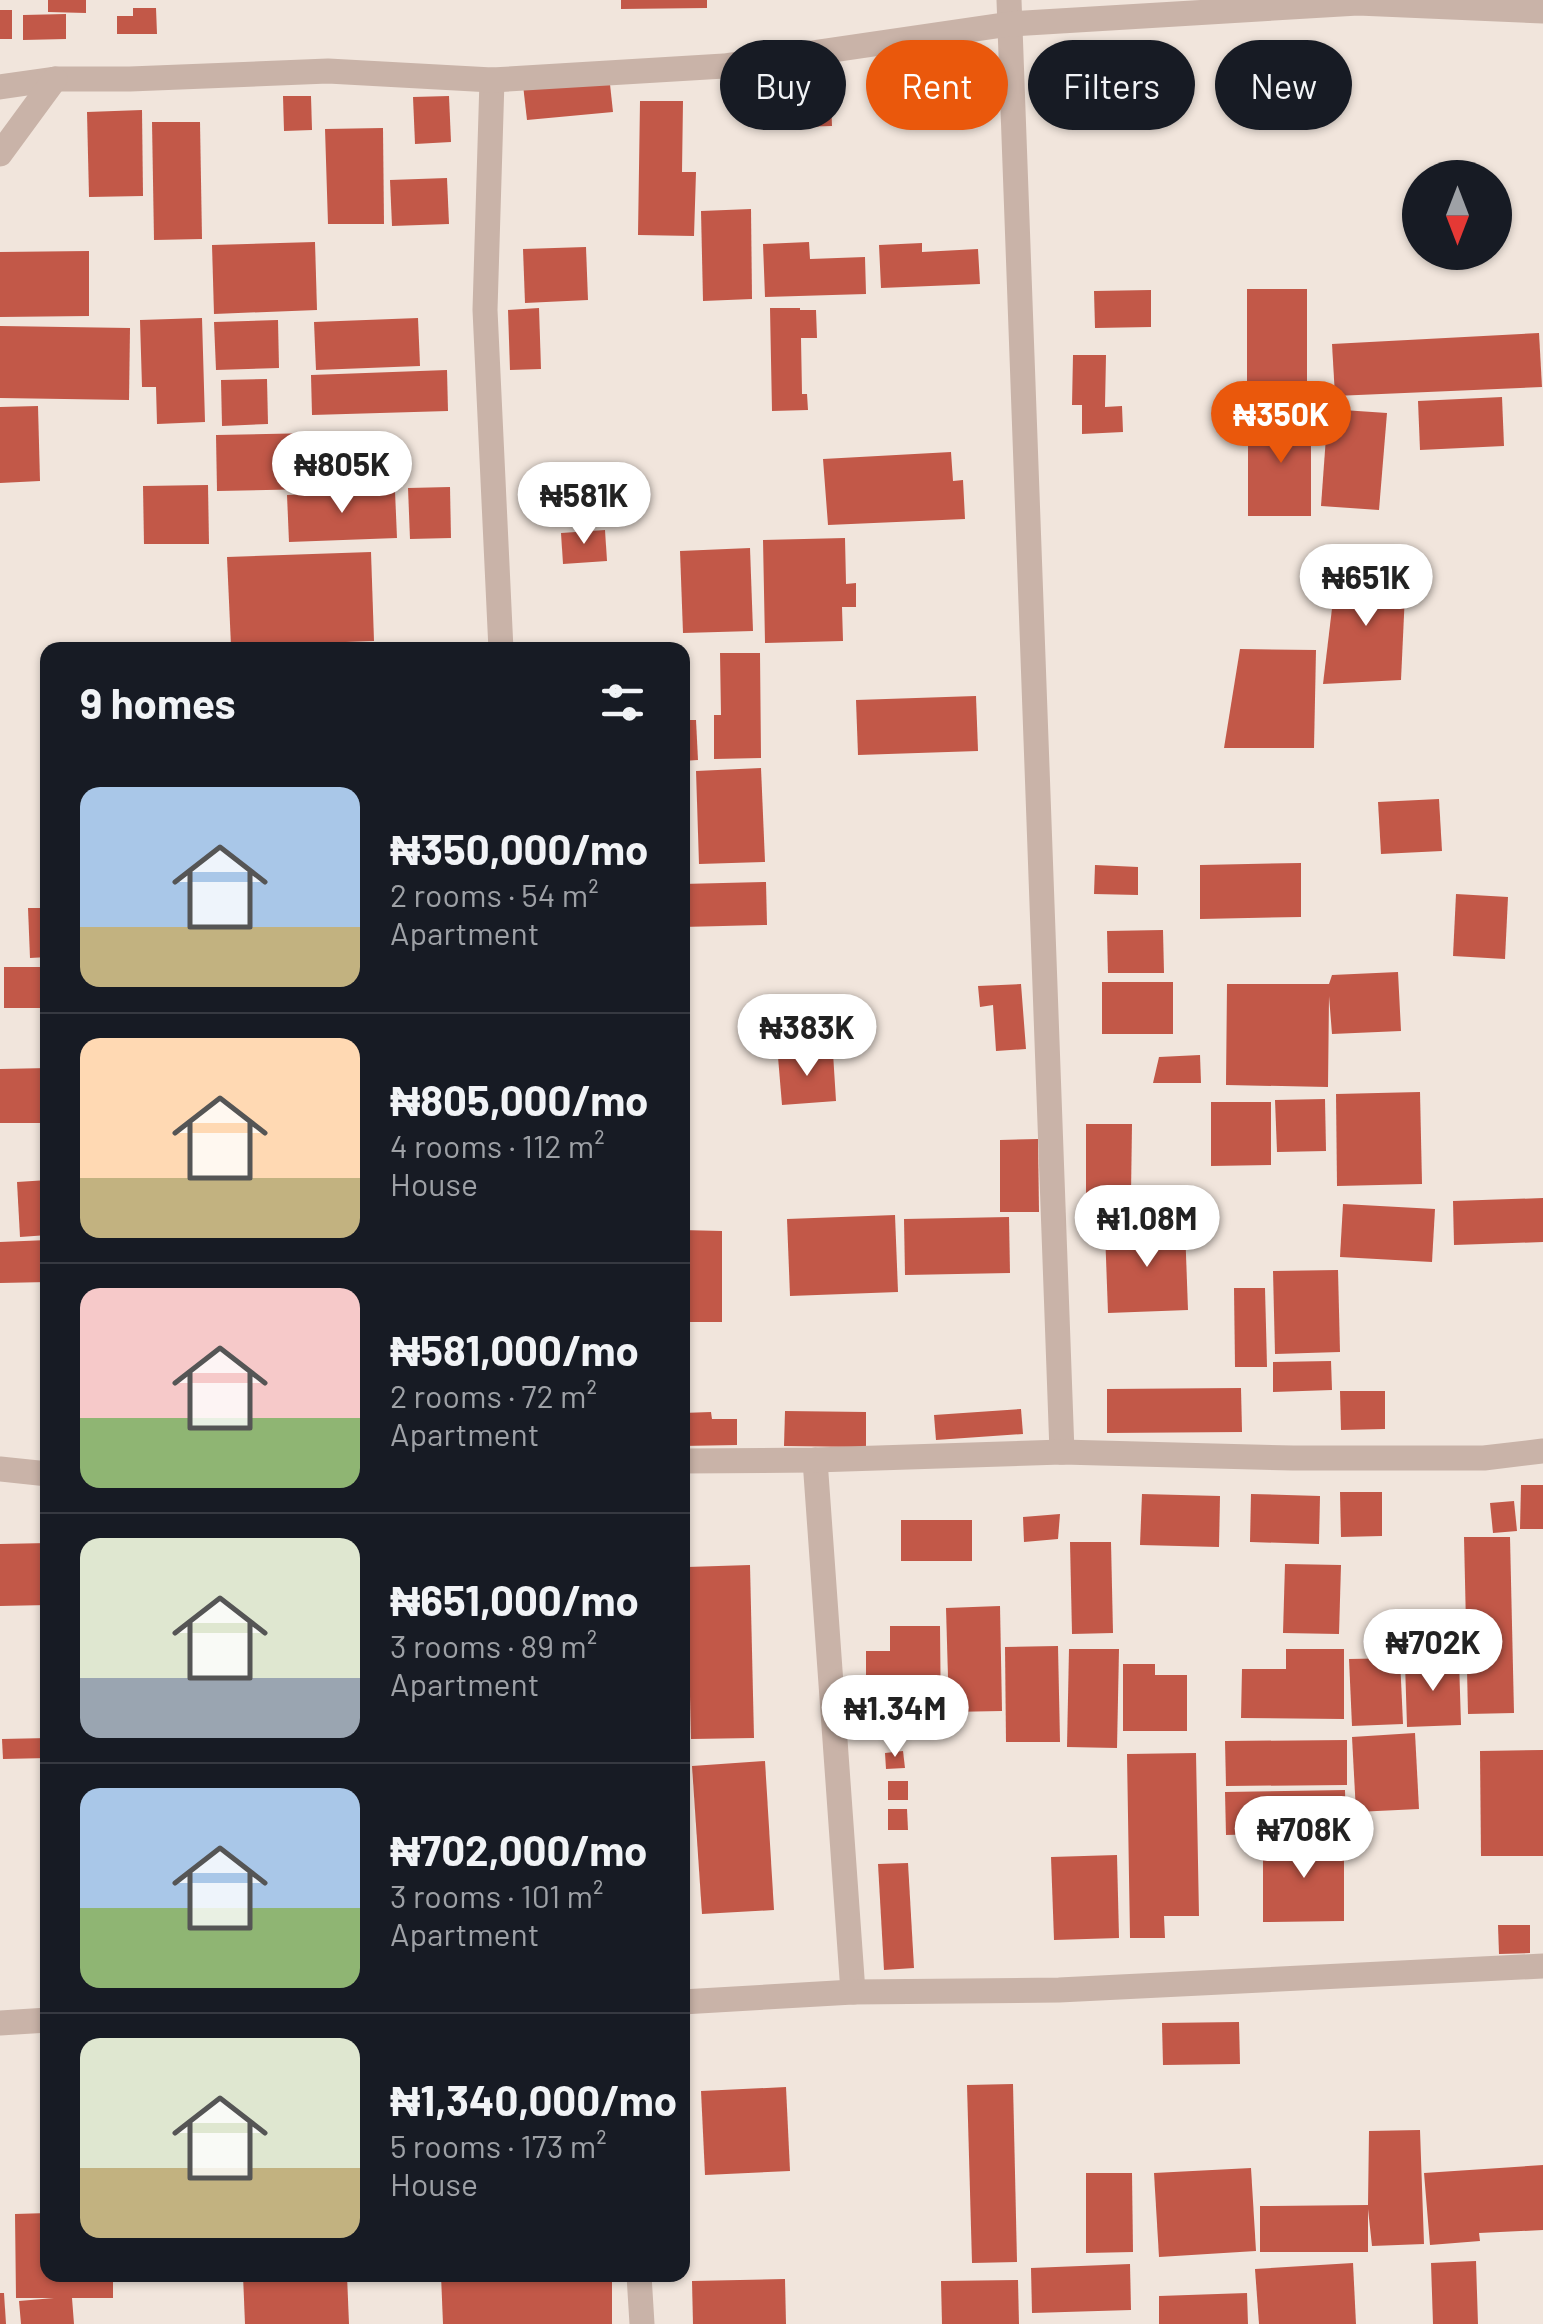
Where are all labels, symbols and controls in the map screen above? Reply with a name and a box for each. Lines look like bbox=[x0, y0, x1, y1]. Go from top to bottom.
chip: Buy bbox=[720, 40, 846, 130]
chip: Rent bbox=[866, 40, 1008, 130]
chip: Filters bbox=[1028, 40, 1195, 130]
chip: New bbox=[1215, 40, 1352, 130]
north arrow bbox=[1402, 160, 1512, 270]
map controls bbox=[1402, 160, 1512, 270]
pin: ₦350K bbox=[1211, 381, 1351, 466]
text: ₦350K bbox=[1233, 394, 1329, 432]
pin: ₦805K bbox=[272, 431, 412, 516]
text: ₦805K bbox=[294, 444, 390, 482]
pin: ₦581K bbox=[514, 462, 654, 547]
text: ₦581K bbox=[540, 475, 628, 513]
pin: ₦651K bbox=[1296, 544, 1436, 629]
text: ₦651K bbox=[1322, 557, 1410, 595]
icon: filters bbox=[595, 675, 650, 730]
text: 9 homes bbox=[80, 677, 236, 727]
text: ₦350,000/mo bbox=[390, 823, 648, 873]
icon: home bbox=[160, 827, 280, 947]
text: 2 rooms · 54 m² bbox=[390, 875, 599, 913]
text: Apartment bbox=[390, 913, 539, 951]
pin: ₦383K bbox=[737, 994, 877, 1079]
text: ₦383K bbox=[759, 1007, 855, 1045]
text: ₦805,000/mo bbox=[390, 1074, 648, 1124]
icon: home bbox=[160, 1078, 280, 1198]
text: 4 rooms · 112 m² bbox=[390, 1126, 605, 1164]
text: House bbox=[390, 1164, 478, 1202]
pin: ₦1.08M bbox=[1066, 1185, 1228, 1270]
text: ₦1.08M bbox=[1097, 1198, 1197, 1236]
text: ₦581,000/mo bbox=[390, 1324, 639, 1374]
icon: home bbox=[160, 1328, 280, 1448]
text: 2 rooms · 72 m² bbox=[390, 1376, 597, 1414]
text: Apartment bbox=[390, 1414, 539, 1452]
text: ₦651,000/mo bbox=[390, 1574, 639, 1624]
icon: home bbox=[160, 1578, 280, 1698]
pin: ₦702K bbox=[1363, 1609, 1503, 1694]
text: ₦702K bbox=[1385, 1622, 1481, 1660]
text: 3 rooms · 89 m² bbox=[390, 1626, 597, 1664]
text: Apartment bbox=[390, 1664, 539, 1702]
pin: ₦1.34M bbox=[814, 1675, 976, 1760]
text: ₦1.34M bbox=[844, 1688, 946, 1726]
pin: ₦708K bbox=[1234, 1796, 1374, 1881]
text: ₦708K bbox=[1257, 1809, 1351, 1847]
text: ₦702,000/mo bbox=[390, 1824, 647, 1874]
icon: home bbox=[160, 1828, 280, 1948]
text: 3 rooms · 101 m² bbox=[390, 1876, 604, 1914]
text: Apartment bbox=[390, 1914, 539, 1952]
text: ₦1,340,000/mo bbox=[390, 2074, 677, 2124]
icon: home bbox=[160, 2078, 280, 2198]
text: 5 rooms · 173 m² bbox=[390, 2126, 607, 2164]
text: House bbox=[390, 2164, 478, 2202]

